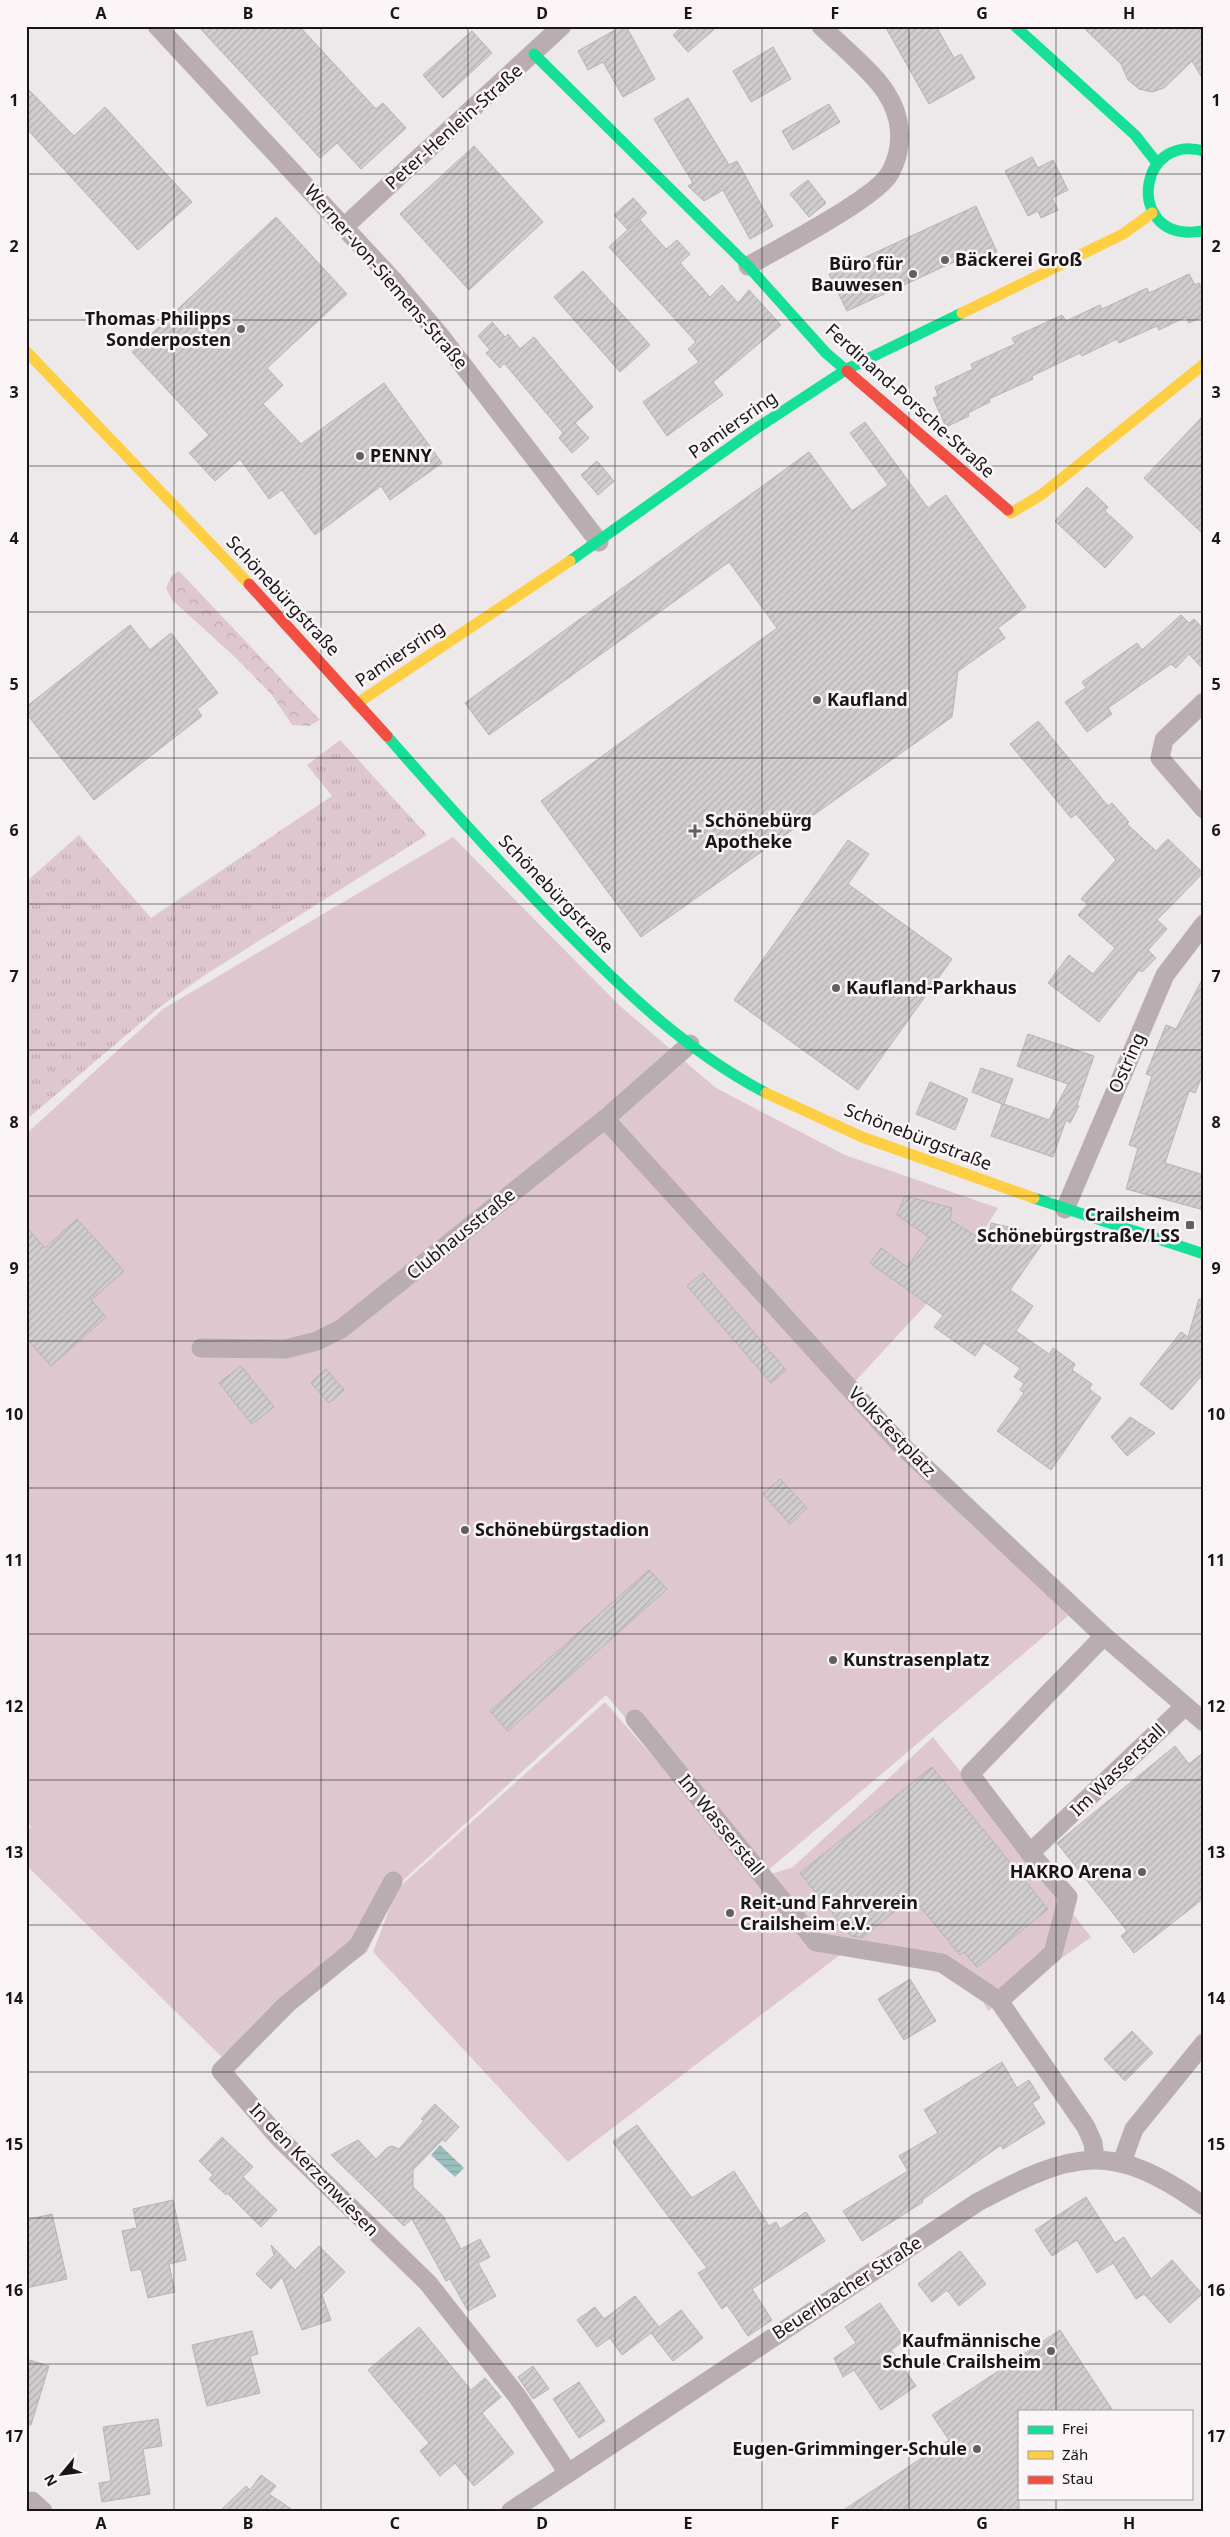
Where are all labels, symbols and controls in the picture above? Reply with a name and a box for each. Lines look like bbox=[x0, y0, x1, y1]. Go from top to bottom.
text: A bbox=[95, 2, 107, 24]
text: B bbox=[243, 2, 253, 24]
text: C bbox=[390, 2, 400, 24]
text: D bbox=[536, 2, 548, 24]
text: E bbox=[684, 2, 693, 24]
text: F bbox=[831, 2, 839, 24]
text: G bbox=[976, 2, 988, 24]
text: H bbox=[1123, 2, 1135, 24]
street label: Peter-Henlein-Straße bbox=[380, 58, 527, 194]
text: 1 bbox=[9, 89, 19, 111]
text: 1 bbox=[1211, 89, 1221, 111]
street label: Werner-von-Siemens-Straße bbox=[300, 179, 474, 374]
text: 2 bbox=[9, 235, 19, 257]
text: 2 bbox=[1211, 235, 1221, 257]
place label: Bäckerei Groß bbox=[955, 247, 1082, 271]
place label: Büro für Bauwesen bbox=[811, 251, 903, 296]
marker: Bäckerei Groß bbox=[939, 254, 951, 266]
marker: Büro für Bauwesen bbox=[907, 268, 919, 280]
place label: Thomas Philipps Sonderposten bbox=[85, 306, 231, 351]
street label: Ferdinand-Porsche-Straße bbox=[821, 318, 1000, 483]
marker: Thomas Philipps Sonderposten bbox=[235, 323, 247, 335]
text: 3 bbox=[9, 381, 19, 403]
text: 3 bbox=[1211, 381, 1221, 403]
street label: Pamiersring bbox=[683, 385, 781, 464]
place label: PENNY bbox=[370, 443, 433, 467]
marker: PENNY bbox=[354, 450, 366, 462]
text: 4 bbox=[9, 527, 19, 549]
text: 4 bbox=[1211, 527, 1221, 549]
street label: Schönebürgstraße bbox=[222, 530, 346, 661]
street label: Pamiersring bbox=[350, 614, 449, 692]
text: 5 bbox=[9, 673, 19, 695]
text: 5 bbox=[1211, 673, 1221, 695]
place label: Kaufland bbox=[827, 687, 908, 711]
marker: Kaufland bbox=[811, 694, 823, 706]
place label: Schönebürg Apotheke bbox=[705, 808, 812, 853]
text: 6 bbox=[9, 819, 19, 841]
text: 6 bbox=[1211, 819, 1221, 841]
marker: Schönebürg Apotheke bbox=[689, 825, 701, 837]
street label: Schönebürgstraße bbox=[494, 829, 620, 958]
text: 7 bbox=[9, 965, 19, 987]
text: 7 bbox=[1211, 965, 1221, 987]
place label: Kaufland-Parkhaus bbox=[846, 975, 1017, 999]
marker: Kaufland-Parkhaus bbox=[830, 982, 842, 994]
street label: Ostring bbox=[1102, 1029, 1150, 1096]
street label: Schönebürgstraße bbox=[841, 1097, 996, 1175]
text: 8 bbox=[9, 1111, 19, 1133]
text: 8 bbox=[1211, 1111, 1221, 1133]
street label: Clubhausstraße bbox=[401, 1182, 520, 1284]
place label: Crailsheim Schönebürgstraße/LSS bbox=[977, 1202, 1180, 1247]
marker: Crailsheim Schönebürgstraße/LSS bbox=[1184, 1219, 1196, 1231]
text: 9 bbox=[9, 1257, 19, 1279]
text: 9 bbox=[1211, 1257, 1221, 1279]
street label: Volksfestplatz bbox=[844, 1381, 942, 1482]
text: 10 bbox=[5, 1403, 23, 1425]
text: 10 bbox=[1207, 1403, 1225, 1425]
place label: Schönebürgstadion bbox=[475, 1517, 649, 1541]
marker: Schönebürgstadion bbox=[459, 1524, 471, 1536]
text: 11 bbox=[5, 1549, 23, 1571]
text: 11 bbox=[1207, 1549, 1225, 1571]
place label: Kunstrasenplatz bbox=[843, 1647, 989, 1671]
marker: Kunstrasenplatz bbox=[827, 1654, 839, 1666]
text: 12 bbox=[5, 1695, 23, 1717]
text: 12 bbox=[1207, 1695, 1225, 1717]
street label: Im Wasserstall bbox=[1065, 1718, 1170, 1821]
street label: Im Wasserstall bbox=[674, 1769, 770, 1880]
text: 13 bbox=[5, 1841, 23, 1863]
text: 13 bbox=[1207, 1841, 1225, 1863]
place label: HAKRO Arena bbox=[1010, 1859, 1132, 1883]
marker: HAKRO Arena bbox=[1136, 1866, 1148, 1878]
place label: Reit-und Fahrverein Crailsheim e.V. bbox=[740, 1890, 918, 1935]
marker: Reit-und Fahrverein Crailsheim e.V. bbox=[724, 1907, 736, 1919]
text: 14 bbox=[5, 1987, 23, 2009]
text: 14 bbox=[1207, 1987, 1225, 2009]
street label: In den Kerzenwiesen bbox=[245, 2098, 385, 2241]
text: 15 bbox=[5, 2133, 23, 2155]
text: 15 bbox=[1207, 2133, 1225, 2155]
street label: Beuerlbacher Straße bbox=[767, 2230, 926, 2344]
text: 16 bbox=[5, 2279, 23, 2301]
text: 16 bbox=[1207, 2279, 1225, 2301]
place label: Kaufmännische Schule Crailsheim bbox=[882, 2328, 1041, 2373]
marker: Kaufmännische Schule Crailsheim bbox=[1045, 2345, 1057, 2357]
legend bbox=[1018, 2410, 1192, 2500]
text: Frei bbox=[1062, 2418, 1088, 2438]
text: 17 bbox=[5, 2425, 23, 2447]
text: 17 bbox=[1207, 2425, 1225, 2447]
place label: Eugen-Grimminger-Schule bbox=[732, 2436, 967, 2460]
marker: Eugen-Grimminger-Schule bbox=[971, 2443, 983, 2455]
text: Zäh bbox=[1062, 2444, 1088, 2464]
north arrow bbox=[38, 2450, 88, 2500]
text: Stau bbox=[1062, 2468, 1093, 2488]
text: N bbox=[39, 2471, 61, 2490]
text: A bbox=[95, 2512, 107, 2534]
text: B bbox=[243, 2512, 253, 2534]
text: C bbox=[390, 2512, 400, 2534]
text: D bbox=[536, 2512, 548, 2534]
text: E bbox=[684, 2512, 693, 2534]
text: F bbox=[831, 2512, 839, 2534]
text: G bbox=[976, 2512, 988, 2534]
text: H bbox=[1123, 2512, 1135, 2534]

